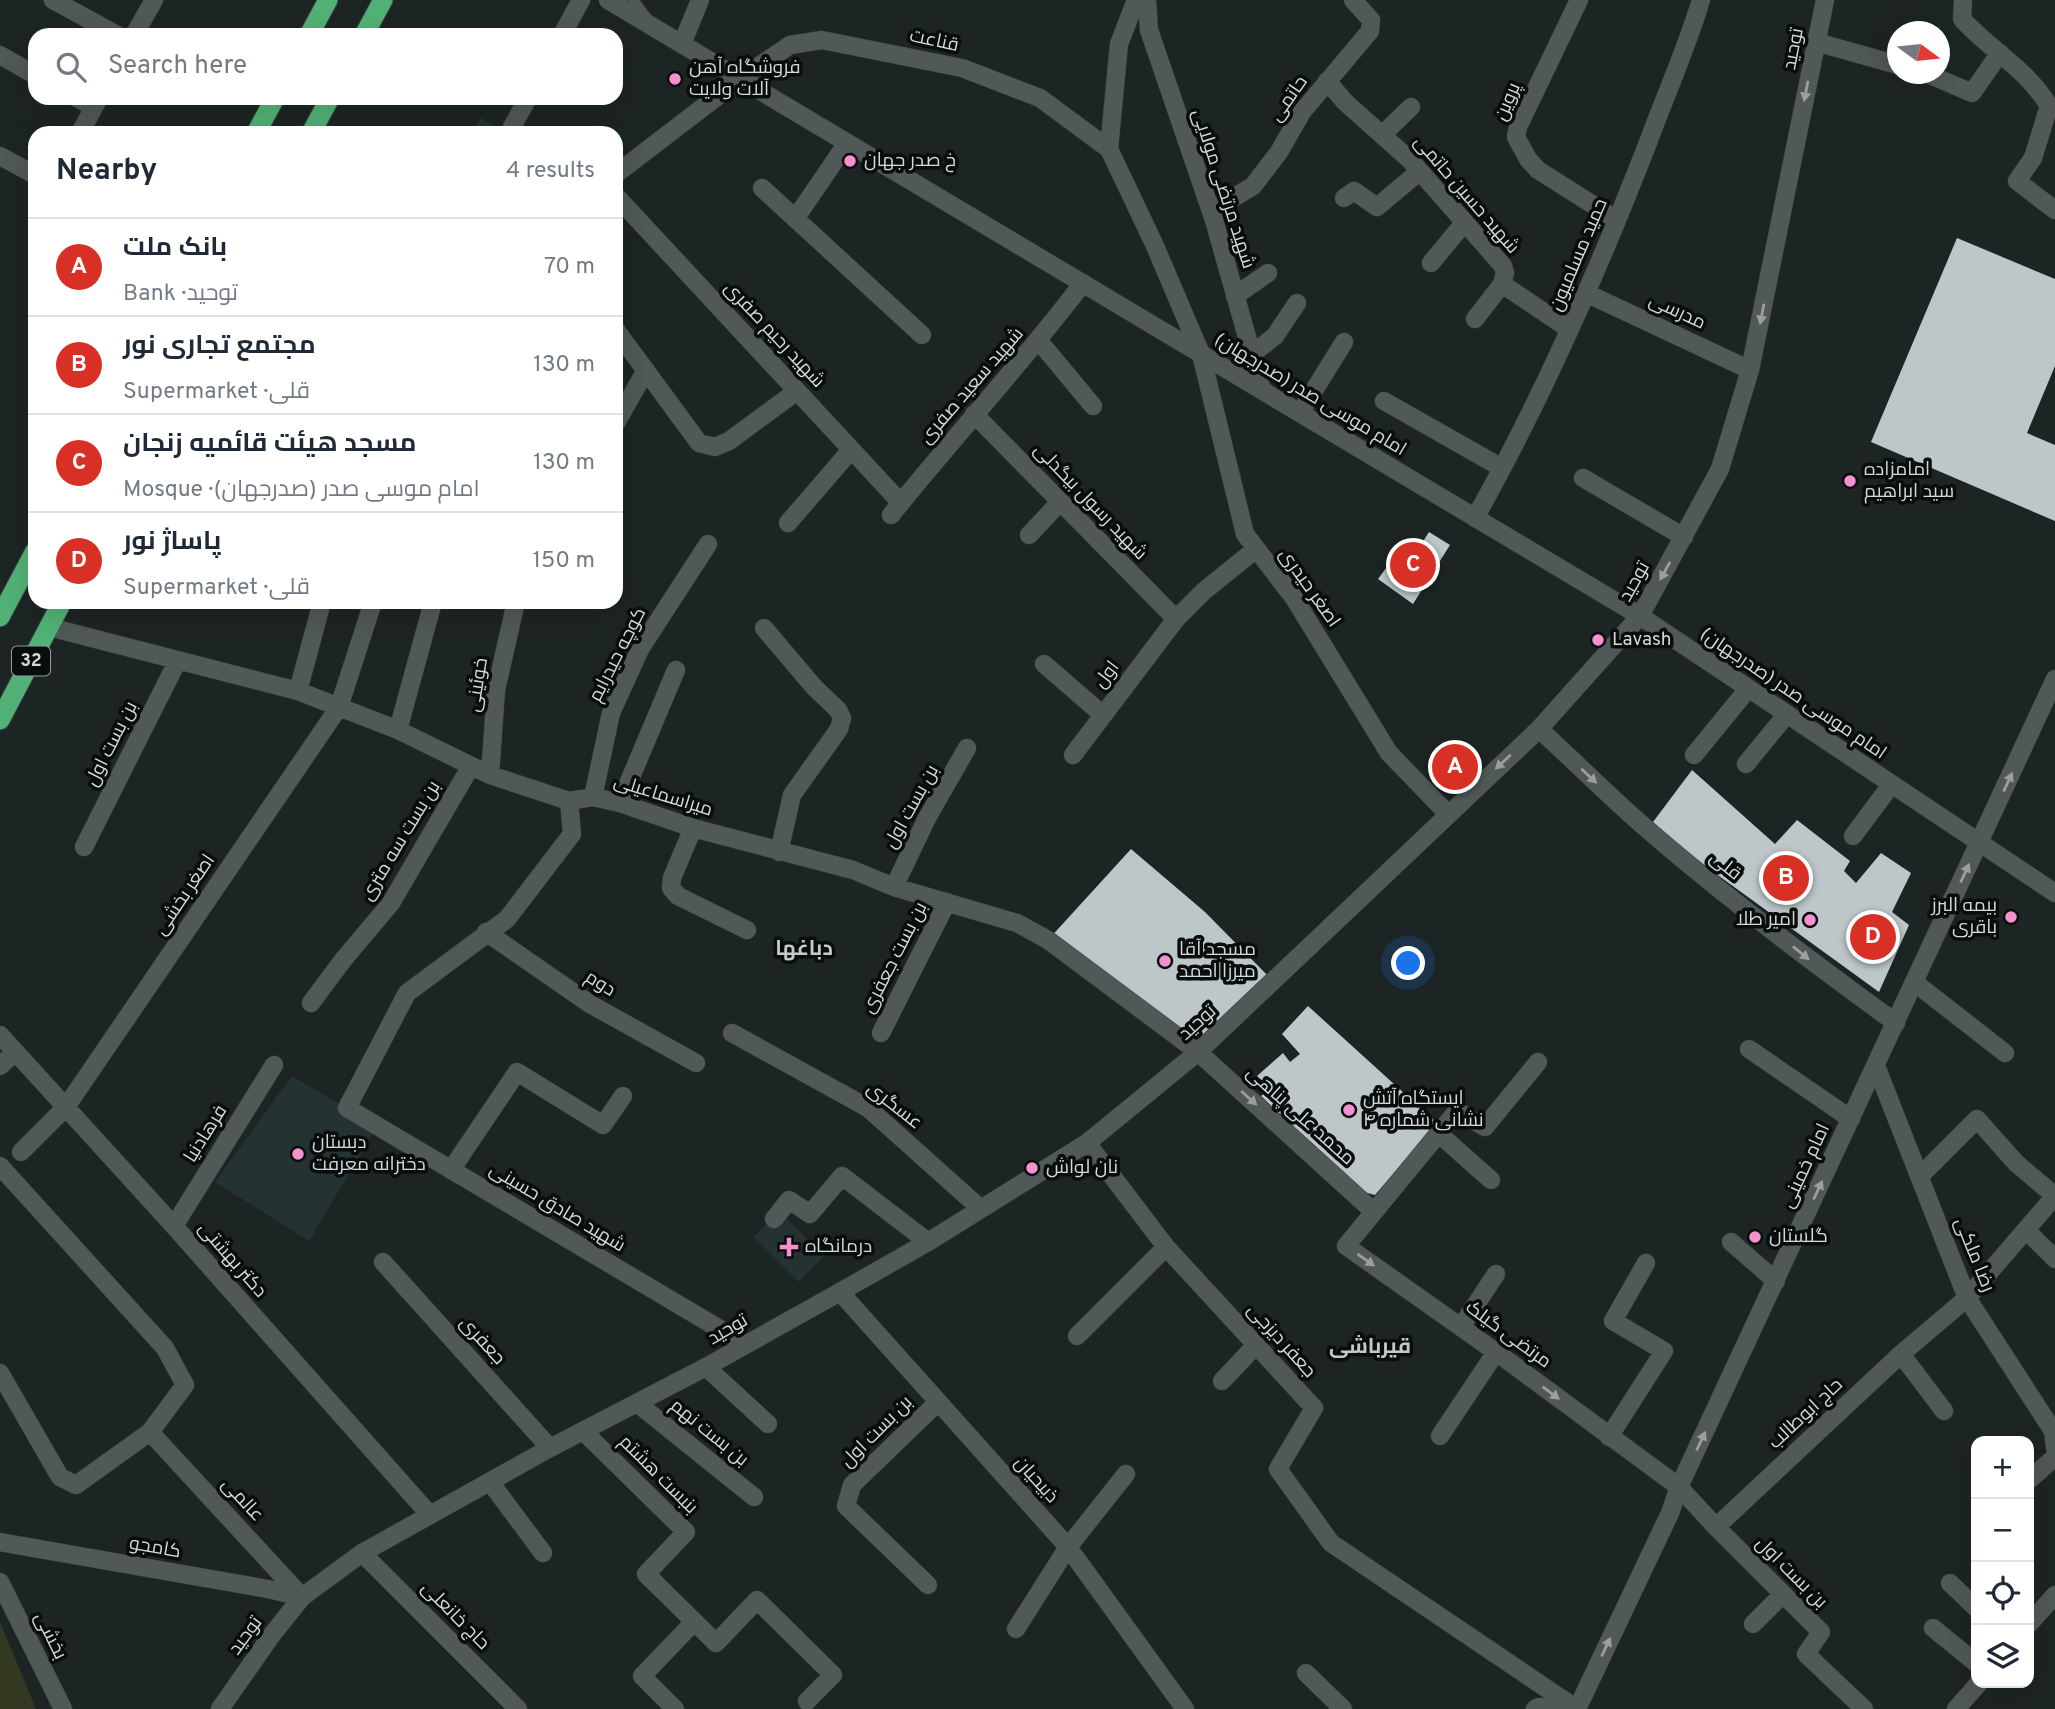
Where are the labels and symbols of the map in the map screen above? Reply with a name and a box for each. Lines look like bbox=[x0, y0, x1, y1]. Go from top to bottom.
north arrow bbox=[1887, 21, 1950, 84]
street label: قناعت bbox=[907, 24, 961, 58]
street label: توحید bbox=[1778, 26, 1810, 72]
place label: فروشگاه آهن آلات ولایت bbox=[689, 56, 800, 102]
marker: فروشگاه آهن آلات ولایت bbox=[667, 71, 683, 87]
street label: حاتمی bbox=[1265, 71, 1313, 127]
street label: پروین bbox=[1489, 79, 1527, 125]
one-way arrow bbox=[1801, 80, 1812, 102]
street label: شهید مرتضی مولایی bbox=[1186, 106, 1260, 272]
street label: شهید حسین حاتمی bbox=[1408, 131, 1524, 259]
place label: خ صدر جهان bbox=[864, 149, 956, 173]
marker: خ صدر جهان bbox=[842, 153, 858, 169]
street label: حمید مسلمیون bbox=[1545, 195, 1613, 315]
street label: شهید رحیم صفری bbox=[718, 277, 830, 393]
street label: مدرسی bbox=[1645, 288, 1709, 336]
one-way arrow bbox=[1756, 303, 1767, 325]
street label: شهید سعید صفری bbox=[915, 323, 1029, 449]
street label: (صدرجهان) امام موسی صدر bbox=[1210, 328, 1410, 462]
street label: شهید رسول بیگدلی bbox=[1028, 438, 1152, 566]
place label: امامزاده سید ابراهیم bbox=[1864, 458, 1954, 504]
marker: امامزاده سید ابراهیم bbox=[1842, 473, 1858, 489]
pin: C bbox=[1390, 539, 1436, 591]
street label: اصغر حیدری bbox=[1273, 544, 1345, 632]
street label: توحید bbox=[1614, 558, 1656, 606]
one-way arrow bbox=[1659, 561, 1671, 581]
street label: کوچه حیدرایم bbox=[584, 604, 652, 706]
street label: (صدرجهان) امام موسی صدر bbox=[1695, 623, 1891, 765]
place label: Lavash bbox=[1612, 628, 1672, 652]
marker: Lavash bbox=[1590, 632, 1606, 648]
road number: 32 bbox=[12, 646, 50, 676]
street label: خوئینی bbox=[462, 656, 494, 714]
street label: اول bbox=[1089, 657, 1125, 693]
street label: بن بست اول bbox=[80, 697, 144, 791]
pin: A bbox=[1432, 741, 1478, 793]
one-way arrow bbox=[1495, 754, 1512, 770]
street label: بن بست اول bbox=[879, 761, 945, 853]
one-way arrow bbox=[1580, 767, 1597, 783]
street label: میراسماعیلی bbox=[611, 770, 715, 822]
one-way arrow bbox=[2002, 772, 2013, 792]
street label: بن بست سه متری bbox=[356, 777, 446, 905]
street label: قلی bbox=[1704, 846, 1746, 886]
street label: اصغر بخشی bbox=[149, 850, 221, 940]
pin: B bbox=[1763, 852, 1809, 904]
one-way arrow bbox=[1959, 863, 1971, 883]
place label: بیمه البرز باقری bbox=[1930, 894, 1997, 940]
street label: بن بست جعفری bbox=[857, 898, 933, 1018]
place label: امیر طلا bbox=[1736, 908, 1796, 932]
marker: بیمه البرز باقری bbox=[2003, 909, 2019, 925]
pin: D bbox=[1850, 911, 1896, 963]
marker: امیر طلا bbox=[1802, 912, 1818, 928]
district label: دباغها bbox=[775, 936, 833, 963]
place label: مسجد آقا میرزا احمد bbox=[1179, 938, 1256, 984]
one-way arrow bbox=[1792, 945, 1810, 960]
your location bbox=[1391, 946, 1425, 980]
marker: مسجد آقا میرزا احمد bbox=[1157, 953, 1173, 969]
street label: دوم bbox=[580, 965, 620, 1003]
street label: توحید bbox=[1174, 1000, 1222, 1046]
street label: محمد علی پناهی bbox=[1241, 1061, 1359, 1171]
street label: عسگری bbox=[861, 1077, 927, 1135]
place label: ایستگاه آتش نشانی شماره ۴ bbox=[1363, 1087, 1484, 1133]
one-way arrow bbox=[1240, 1090, 1258, 1106]
street label: فرهادنیا bbox=[179, 1101, 233, 1167]
marker: ایستگاه آتش نشانی شماره ۴ bbox=[1341, 1102, 1357, 1118]
street label: امام خمینی bbox=[1776, 1120, 1836, 1212]
place label: دبستان دخترانه معرفت bbox=[312, 1131, 426, 1177]
marker: دبستان دخترانه معرفت bbox=[290, 1146, 306, 1162]
place label: نان لواش bbox=[1046, 1156, 1118, 1180]
street label: شهید صادق حسینی bbox=[485, 1158, 629, 1258]
marker: نان لواش bbox=[1024, 1160, 1040, 1176]
one-way arrow bbox=[1812, 1180, 1824, 1200]
street label: رضا ملکی bbox=[1948, 1214, 2000, 1296]
street label: دکتر بهشتی bbox=[192, 1217, 272, 1303]
place label: گلستان bbox=[1769, 1225, 1828, 1249]
marker: گلستان bbox=[1747, 1229, 1763, 1245]
place label: درمانگاه bbox=[805, 1235, 872, 1259]
marker: درمانگاه bbox=[779, 1237, 799, 1257]
one-way arrow bbox=[1357, 1253, 1375, 1267]
street label: مرتضی گیلک bbox=[1460, 1296, 1556, 1374]
street label: جعفر دیزجی bbox=[1241, 1299, 1321, 1383]
street label: توحید bbox=[704, 1309, 752, 1351]
street label: جعفری bbox=[454, 1312, 510, 1370]
district label: قیرباشی bbox=[1329, 1334, 1411, 1361]
street label: حاج ابوطالب bbox=[1764, 1373, 1848, 1455]
one-way arrow bbox=[1542, 1385, 1560, 1399]
street label: بن بست اول bbox=[836, 1391, 918, 1473]
street label: بن بست نهم bbox=[665, 1394, 753, 1472]
street label: بنبست هشتم bbox=[613, 1430, 703, 1520]
one-way arrow bbox=[1696, 1430, 1707, 1451]
street label: ذبیحیان bbox=[1009, 1451, 1063, 1509]
street label: عالمی bbox=[216, 1473, 268, 1527]
street label: کامجو bbox=[127, 1532, 183, 1564]
street label: بن بست اول bbox=[1750, 1532, 1832, 1614]
street label: حاج خانعلی bbox=[416, 1577, 494, 1655]
street label: بخشی bbox=[28, 1608, 72, 1664]
street label: توحید bbox=[224, 1612, 268, 1660]
one-way arrow bbox=[1601, 1637, 1612, 1657]

